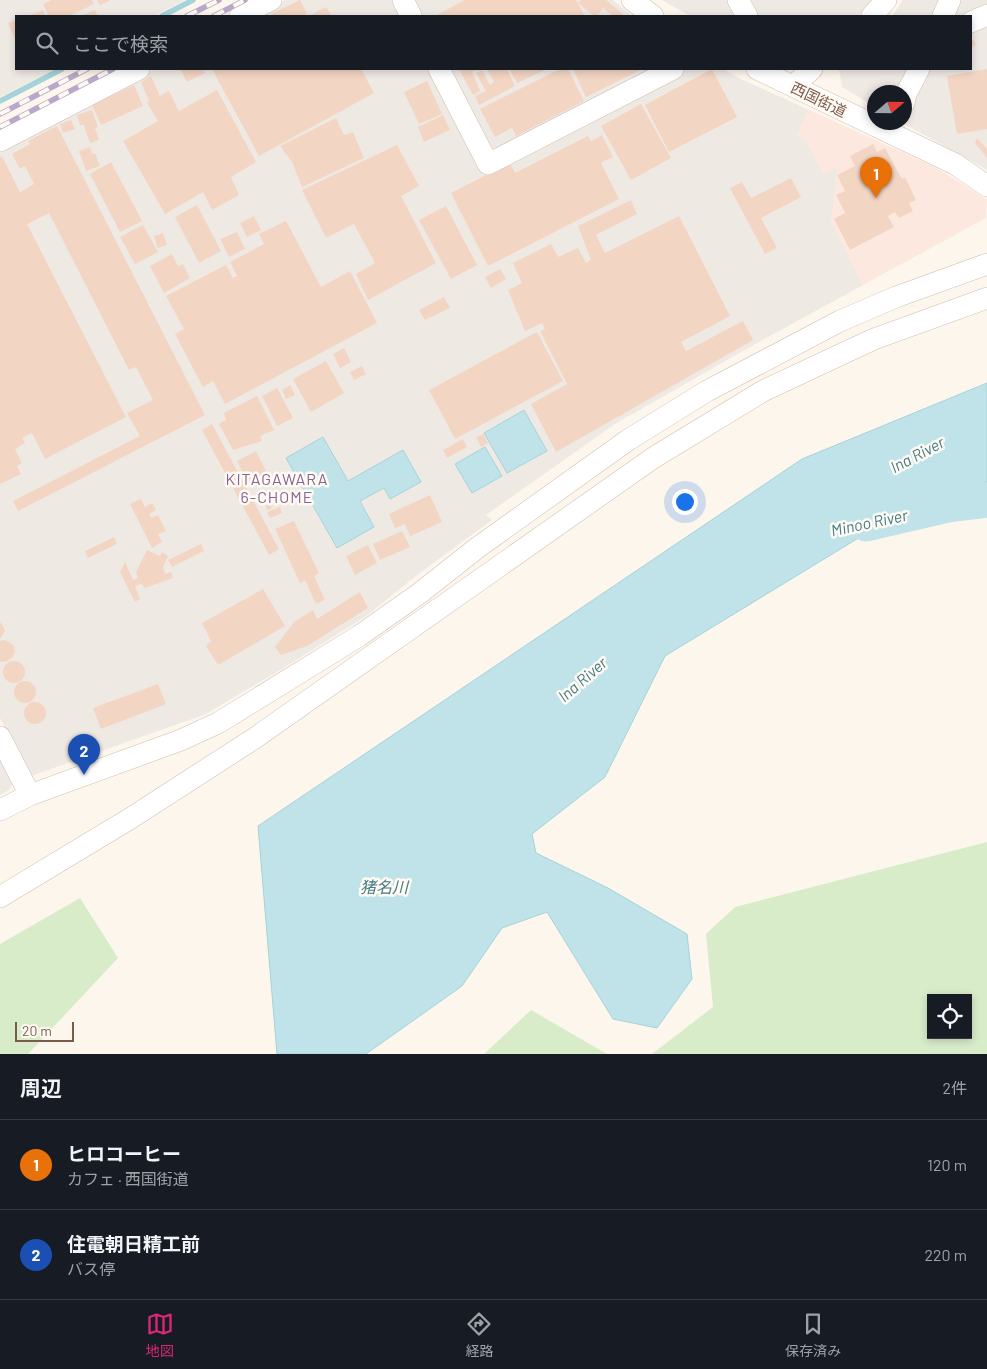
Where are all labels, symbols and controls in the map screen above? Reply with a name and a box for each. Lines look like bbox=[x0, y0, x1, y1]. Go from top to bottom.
search box bbox=[15, 15, 972, 70]
icon: search bbox=[33, 29, 61, 57]
text: ここで検索 bbox=[73, 32, 168, 55]
street label: 西国街道 bbox=[788, 78, 850, 120]
north arrow bbox=[867, 85, 912, 130]
pin: 1 bbox=[860, 157, 892, 198]
water label: Ina River bbox=[887, 431, 948, 476]
district label: KITAGAWARA 6-CHOME bbox=[226, 469, 328, 506]
your location bbox=[672, 489, 698, 515]
water label: Minoo River bbox=[829, 504, 910, 539]
water label: Ina River bbox=[554, 652, 611, 705]
pin: 2 bbox=[68, 734, 100, 775]
water label: 猪名川 bbox=[360, 877, 410, 896]
map controls bbox=[927, 994, 972, 1039]
button: locate bbox=[927, 994, 972, 1039]
scale bar bbox=[15, 1019, 74, 1042]
text: 20 m bbox=[22, 1022, 52, 1039]
text: 周辺 bbox=[20, 1075, 62, 1100]
text: 2件 bbox=[942, 1078, 967, 1097]
text: ヒロコーヒー bbox=[67, 1142, 181, 1165]
text: 1 bbox=[33, 1155, 39, 1174]
text: 120 m bbox=[927, 1155, 967, 1174]
text: カフェ · 西国街道 bbox=[67, 1169, 189, 1188]
text: 住電朝日精工前 bbox=[67, 1232, 200, 1255]
text: 2 bbox=[32, 1245, 40, 1264]
text: 220 m bbox=[924, 1245, 967, 1264]
text: バス停 bbox=[67, 1259, 115, 1278]
tab: 地図 bbox=[146, 1310, 174, 1360]
tab: 経路 bbox=[465, 1310, 493, 1360]
tab: 保存済み bbox=[785, 1310, 841, 1360]

